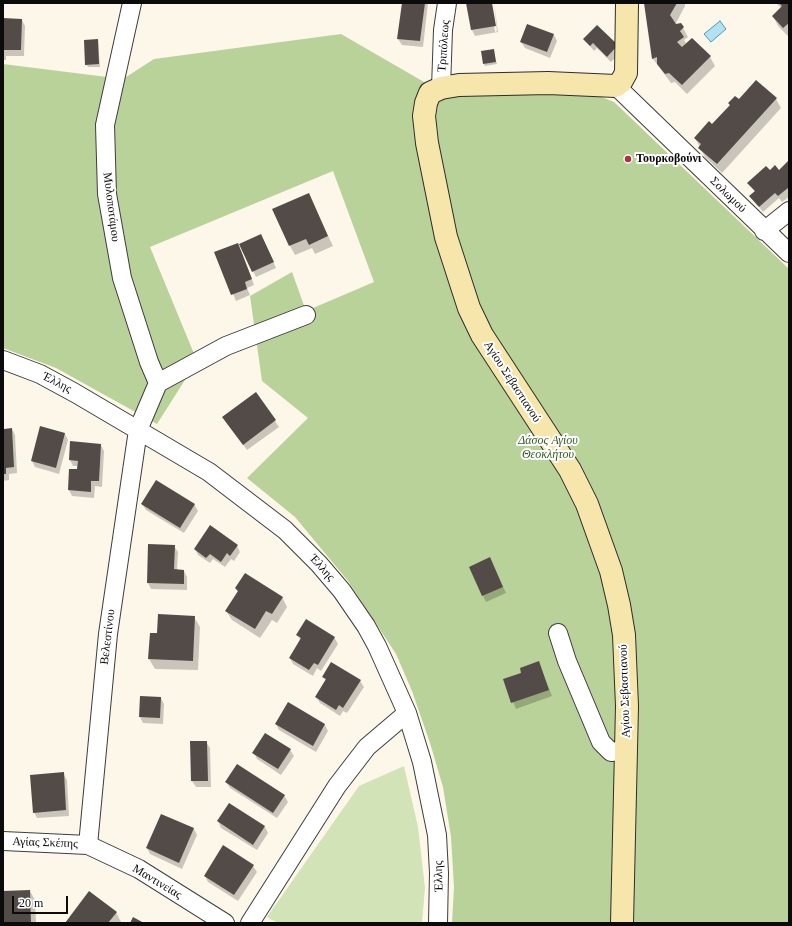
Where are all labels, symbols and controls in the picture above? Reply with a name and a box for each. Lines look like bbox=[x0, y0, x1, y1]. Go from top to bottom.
street label: Τριπόλεως bbox=[435, 20, 453, 72]
place label: Τουρκοβούνι bbox=[636, 152, 702, 166]
marker: Τουρκοβούνι bbox=[623, 154, 633, 164]
street label: Μυλοποτάμου bbox=[100, 171, 122, 243]
street label: Σολωμού bbox=[707, 174, 749, 216]
street label: Αγίου Σεβαστιανού bbox=[480, 339, 544, 425]
street label: Έλλης bbox=[40, 370, 74, 396]
park label: Δάσος Αγίου Θεοκλήτου bbox=[518, 434, 578, 462]
street label: Έλλης bbox=[306, 552, 338, 584]
street label: Βελεστίνου bbox=[97, 608, 119, 666]
street label: Αγίου Σεβαστιανού bbox=[616, 644, 634, 738]
street label: Αγίας Σκέπης bbox=[12, 835, 78, 851]
street label: Έλλης bbox=[432, 860, 446, 892]
street label: Μαντινείας bbox=[130, 862, 184, 902]
scale bar bbox=[14, 888, 70, 914]
text: 20 m bbox=[19, 896, 43, 910]

